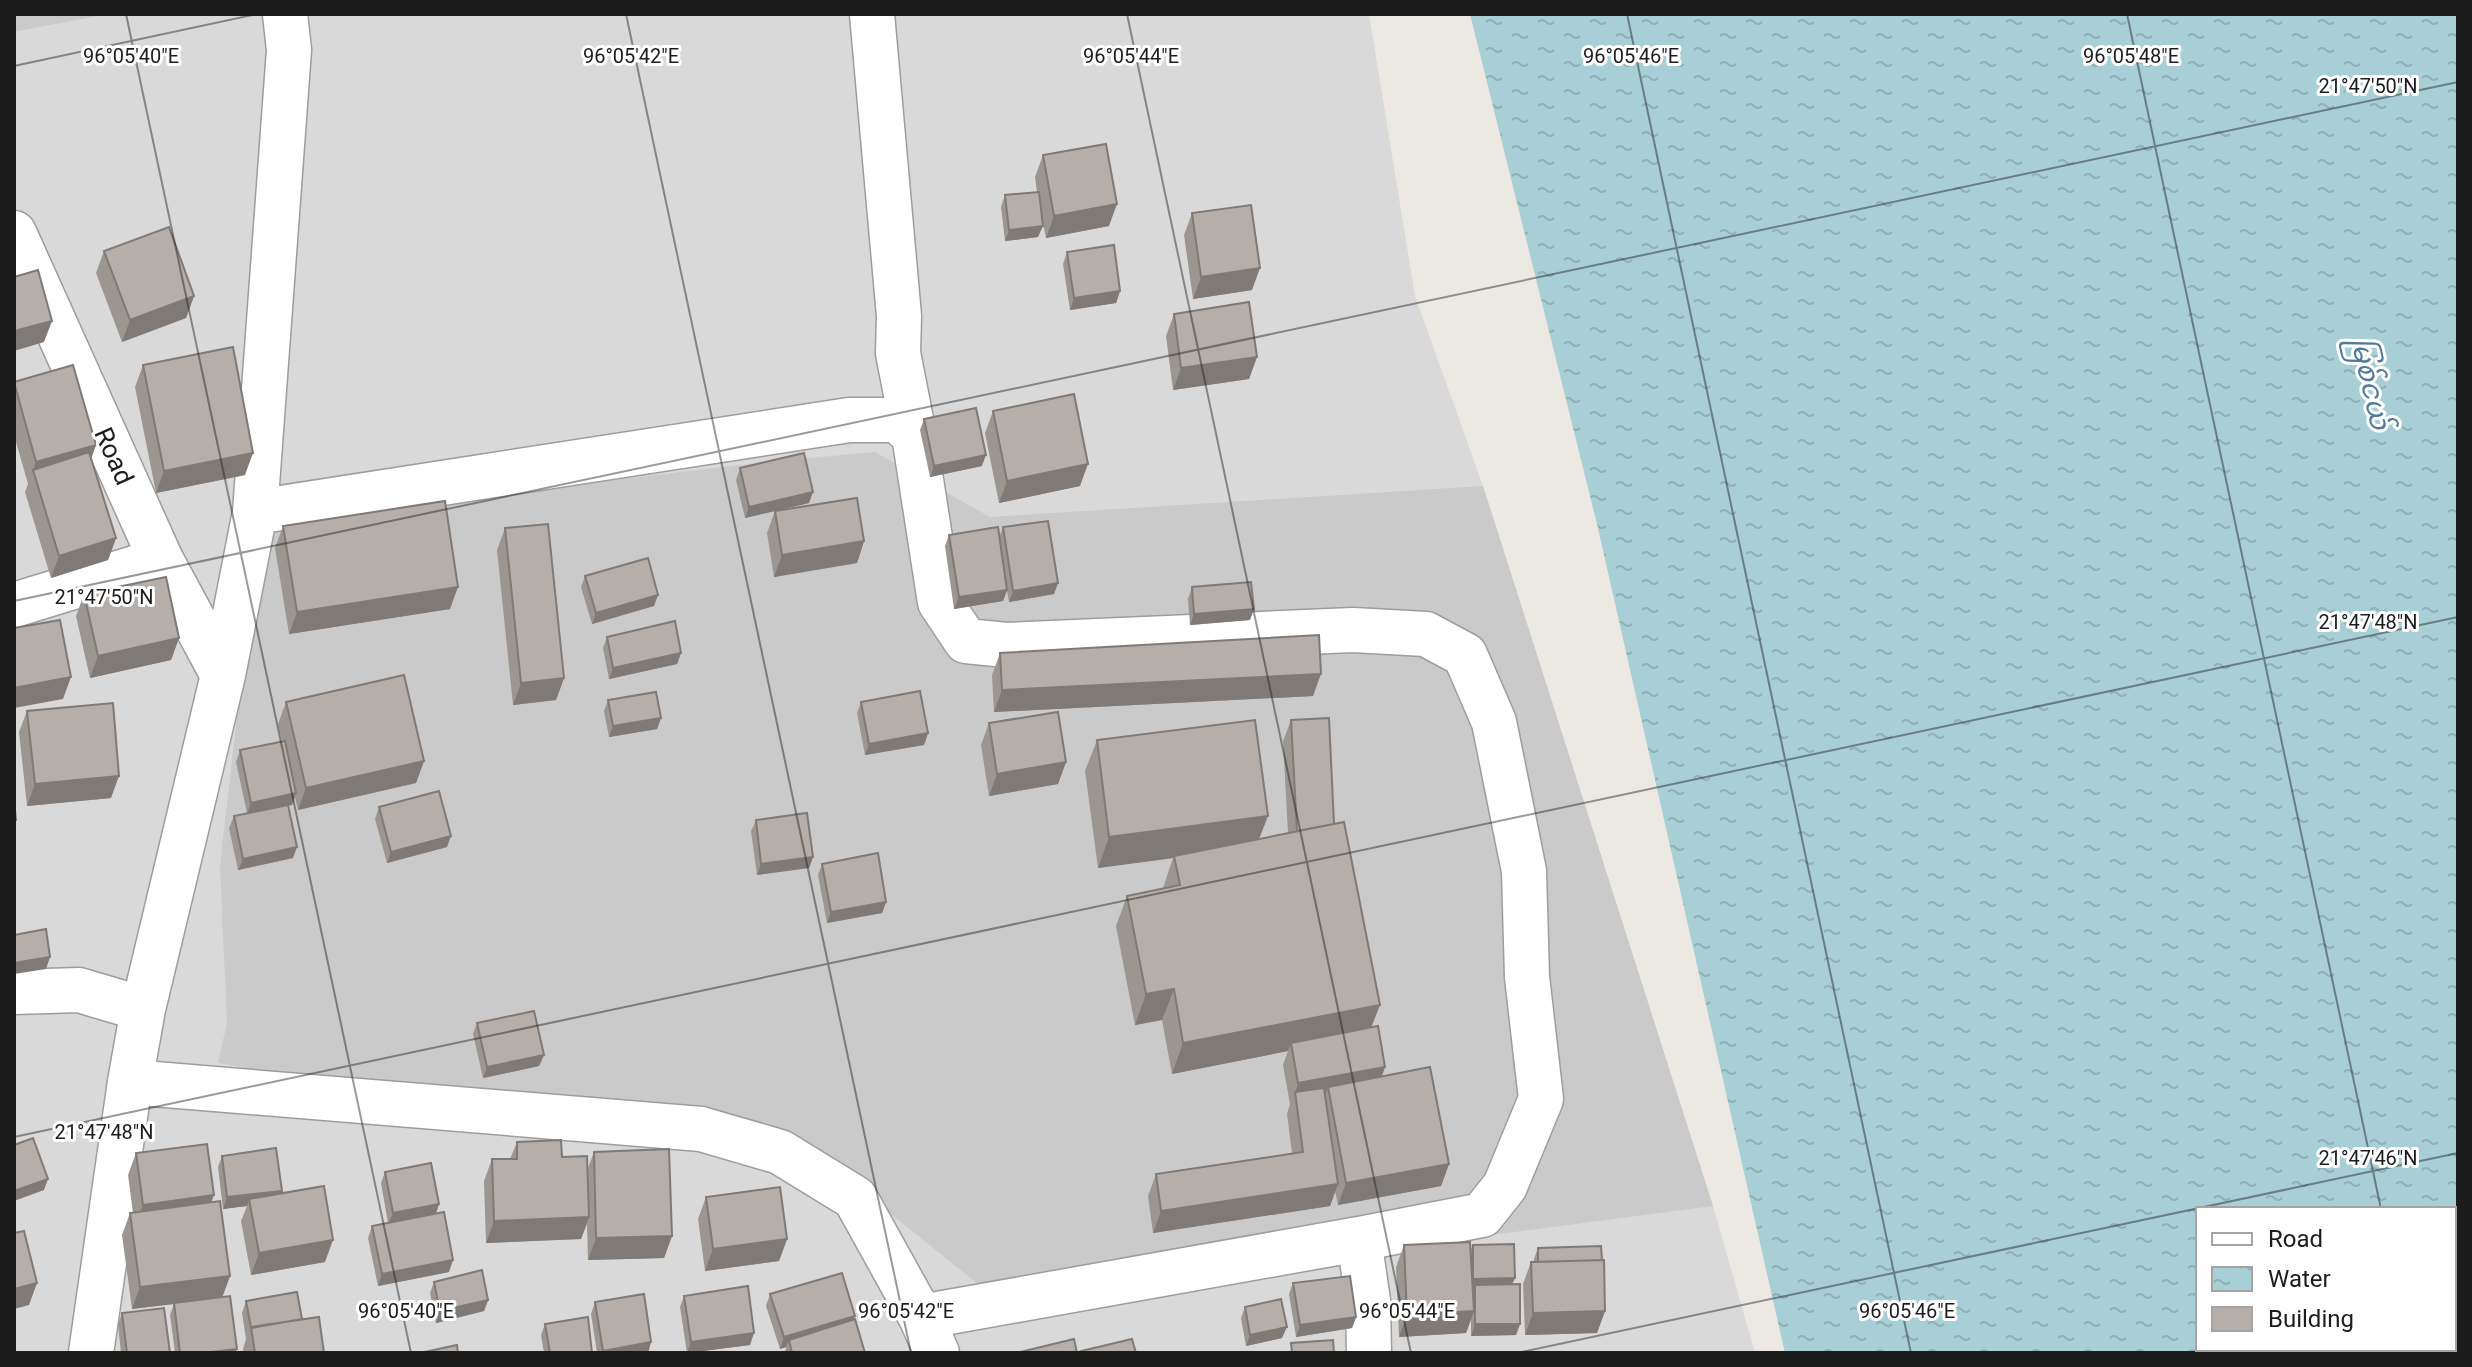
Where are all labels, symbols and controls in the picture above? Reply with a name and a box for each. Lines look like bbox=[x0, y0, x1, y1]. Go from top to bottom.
text: 96°05'40"E bbox=[83, 44, 179, 68]
text: 96°05'42"E bbox=[583, 44, 679, 68]
text: 96°05'44"E bbox=[1083, 44, 1179, 68]
text: 96°05'46"E bbox=[1583, 44, 1679, 68]
text: 96°05'48"E bbox=[2083, 44, 2179, 68]
text: 21°47'50"N bbox=[2318, 74, 2418, 98]
water label: မြစ်ငယ် bbox=[2337, 333, 2401, 437]
street label: Road bbox=[88, 423, 140, 489]
text: 21°47'50"N bbox=[54, 585, 154, 609]
text: 21°47'48"N bbox=[2318, 610, 2418, 634]
text: 21°47'48"N bbox=[54, 1120, 154, 1144]
text: 21°47'46"N bbox=[2318, 1146, 2418, 1170]
legend bbox=[2196, 1207, 2456, 1351]
text: Road bbox=[2268, 1225, 2323, 1253]
text: Water bbox=[2268, 1265, 2331, 1293]
text: 96°05'40"E bbox=[358, 1299, 454, 1323]
text: 96°05'42"E bbox=[858, 1299, 954, 1323]
text: 96°05'44"E bbox=[1359, 1299, 1455, 1323]
text: 96°05'46"E bbox=[1859, 1299, 1955, 1323]
text: Building bbox=[2268, 1305, 2354, 1333]

